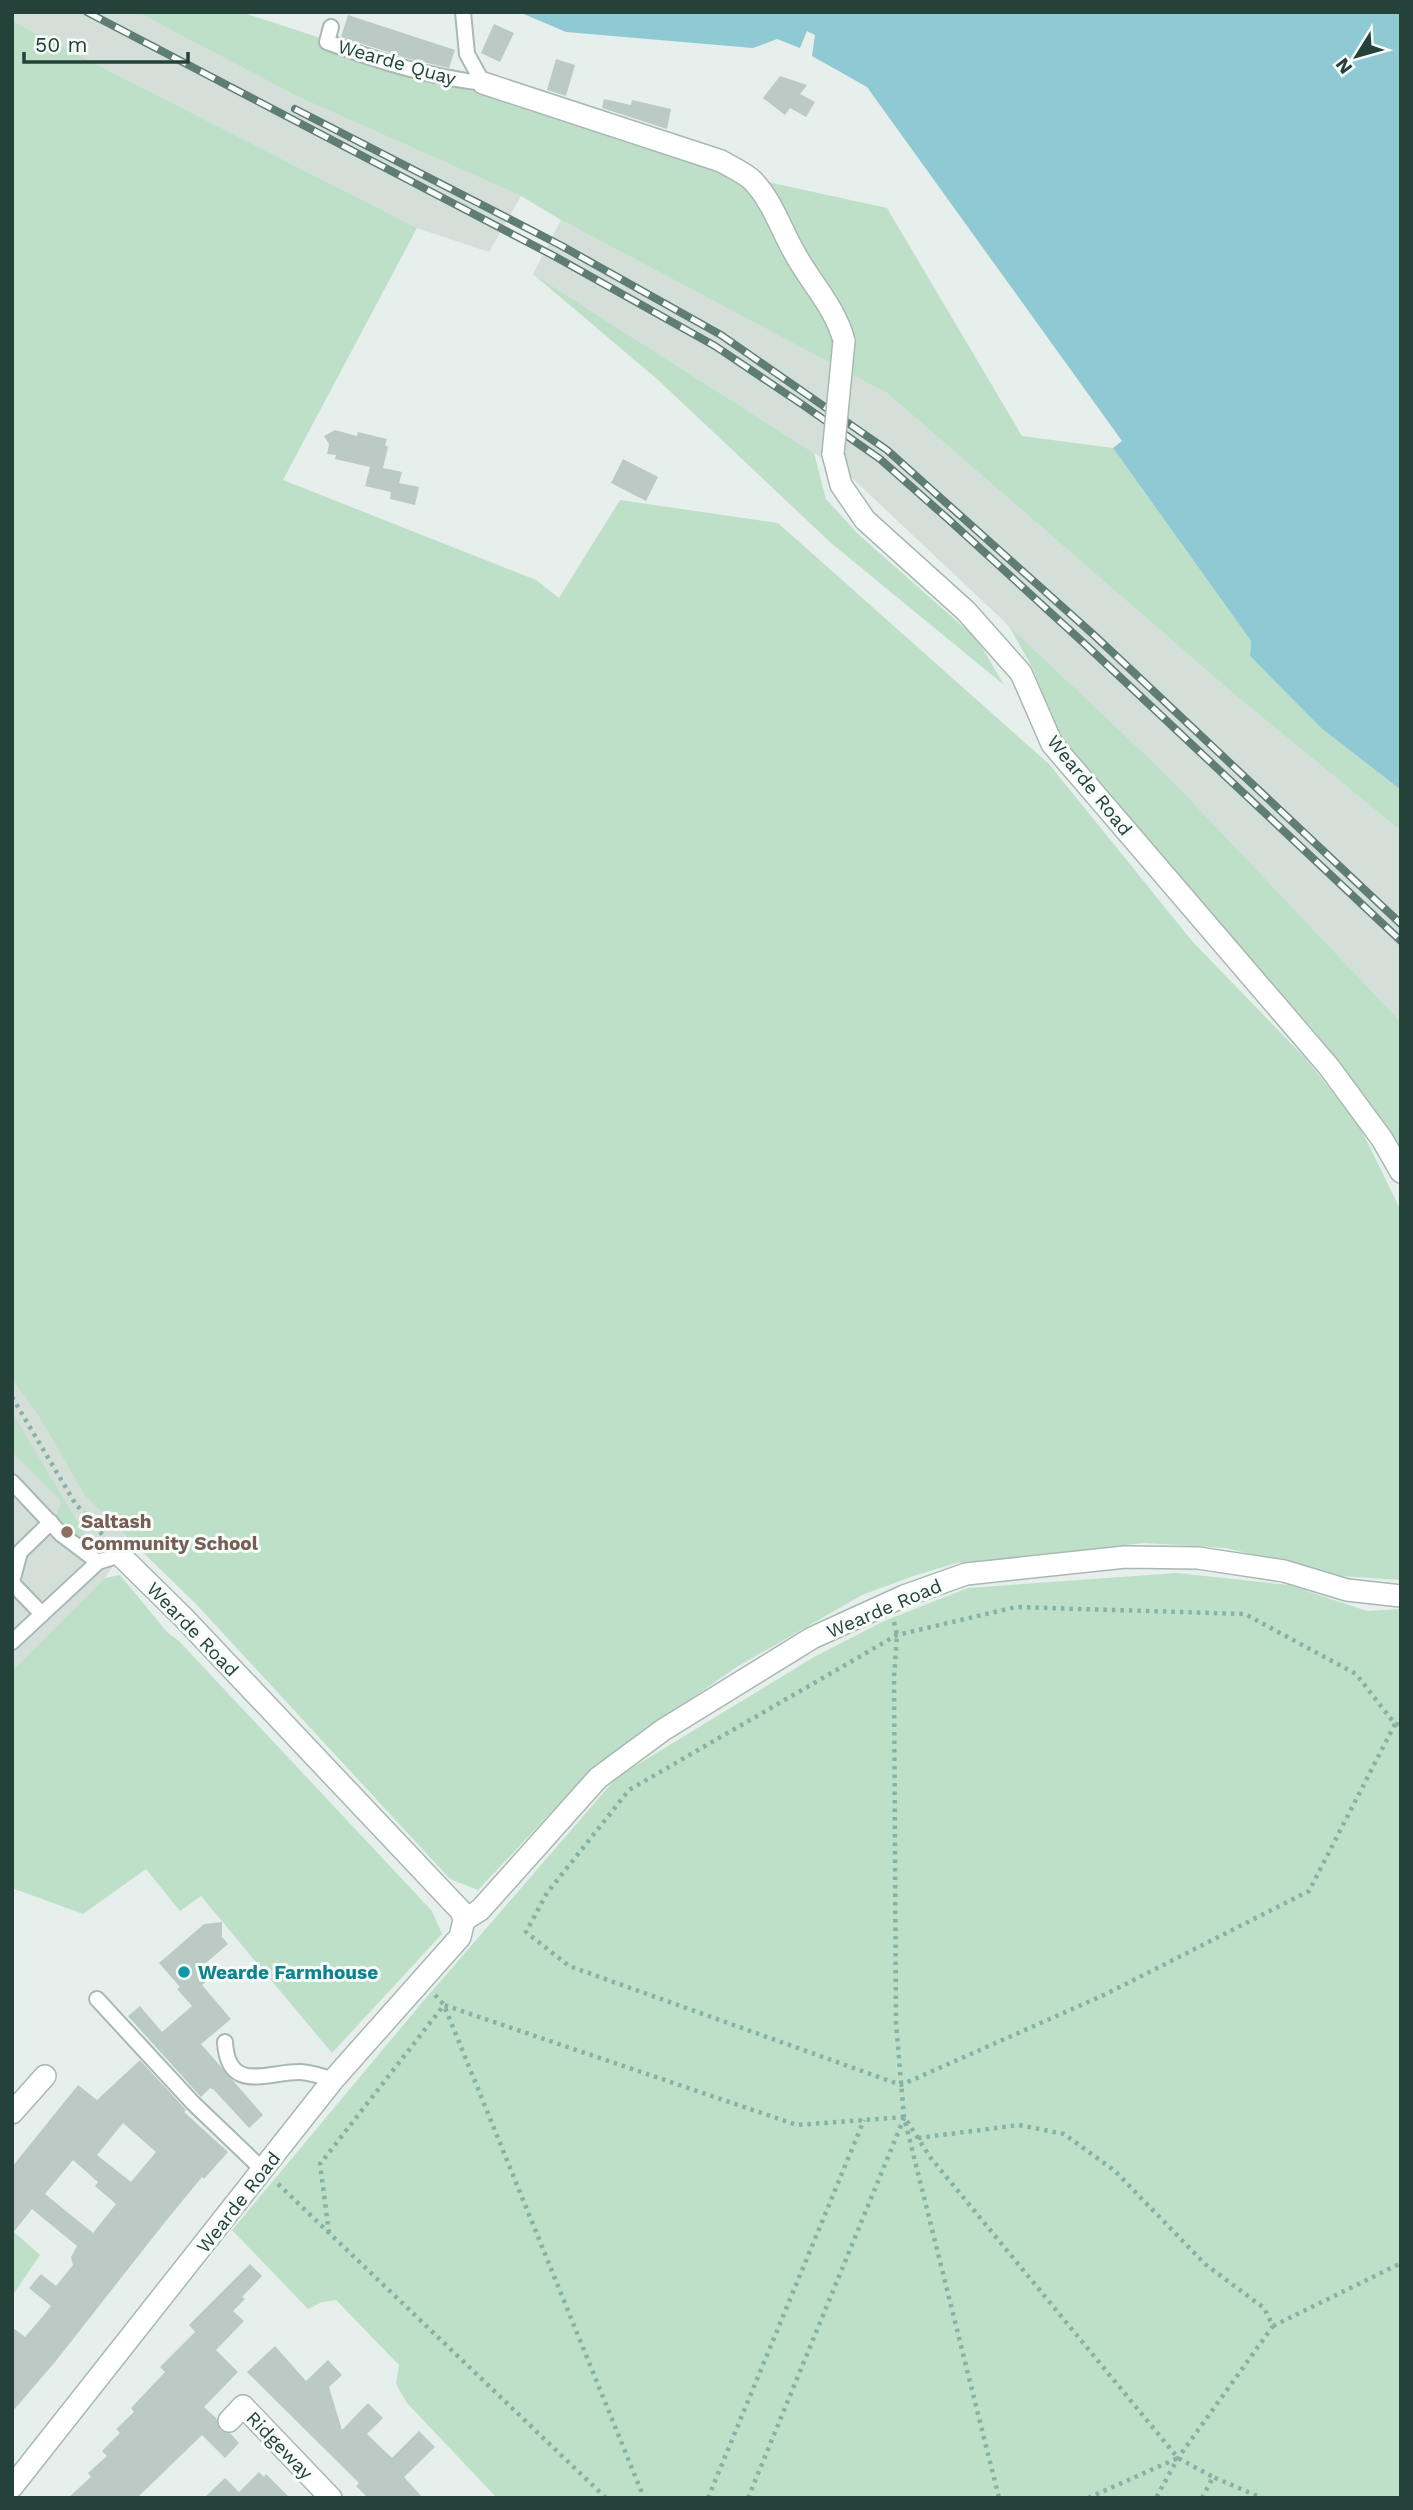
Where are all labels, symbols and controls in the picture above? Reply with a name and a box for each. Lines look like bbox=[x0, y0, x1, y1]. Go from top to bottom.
scale bar bbox=[24, 21, 189, 65]
north arrow bbox=[1322, 21, 1392, 91]
text: 50 m bbox=[35, 32, 87, 57]
street label: Wearde Quay bbox=[335, 35, 459, 90]
text: N bbox=[1330, 53, 1357, 78]
street label: Wearde Road bbox=[1042, 730, 1137, 840]
place label: Saltash Community School bbox=[81, 1510, 259, 1555]
marker: Saltash Community School bbox=[59, 1524, 75, 1540]
street label: Wearde Road bbox=[823, 1574, 945, 1643]
street label: Wearde Road bbox=[142, 1577, 243, 1681]
place label: Wearde Farmhouse bbox=[198, 1961, 378, 1984]
marker: Wearde Farmhouse bbox=[176, 1964, 192, 1980]
street label: Wearde Road bbox=[192, 2147, 285, 2258]
street label: Ridgeway bbox=[241, 2406, 318, 2484]

